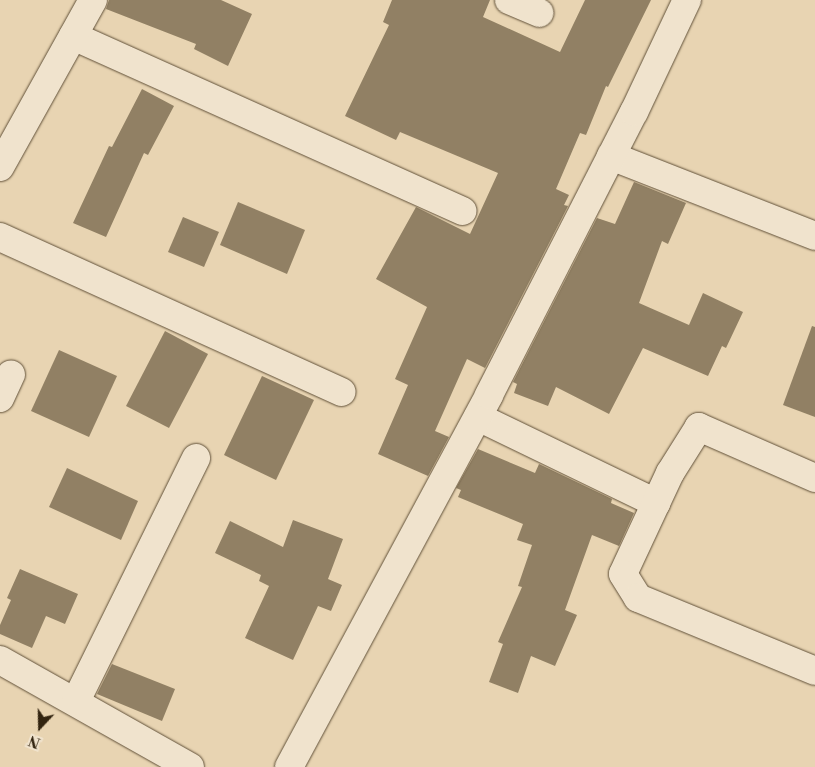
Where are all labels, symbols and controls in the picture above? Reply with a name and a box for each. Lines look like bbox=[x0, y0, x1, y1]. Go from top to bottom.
north arrow bbox=[15, 702, 65, 752]
text: N bbox=[26, 731, 43, 751]

